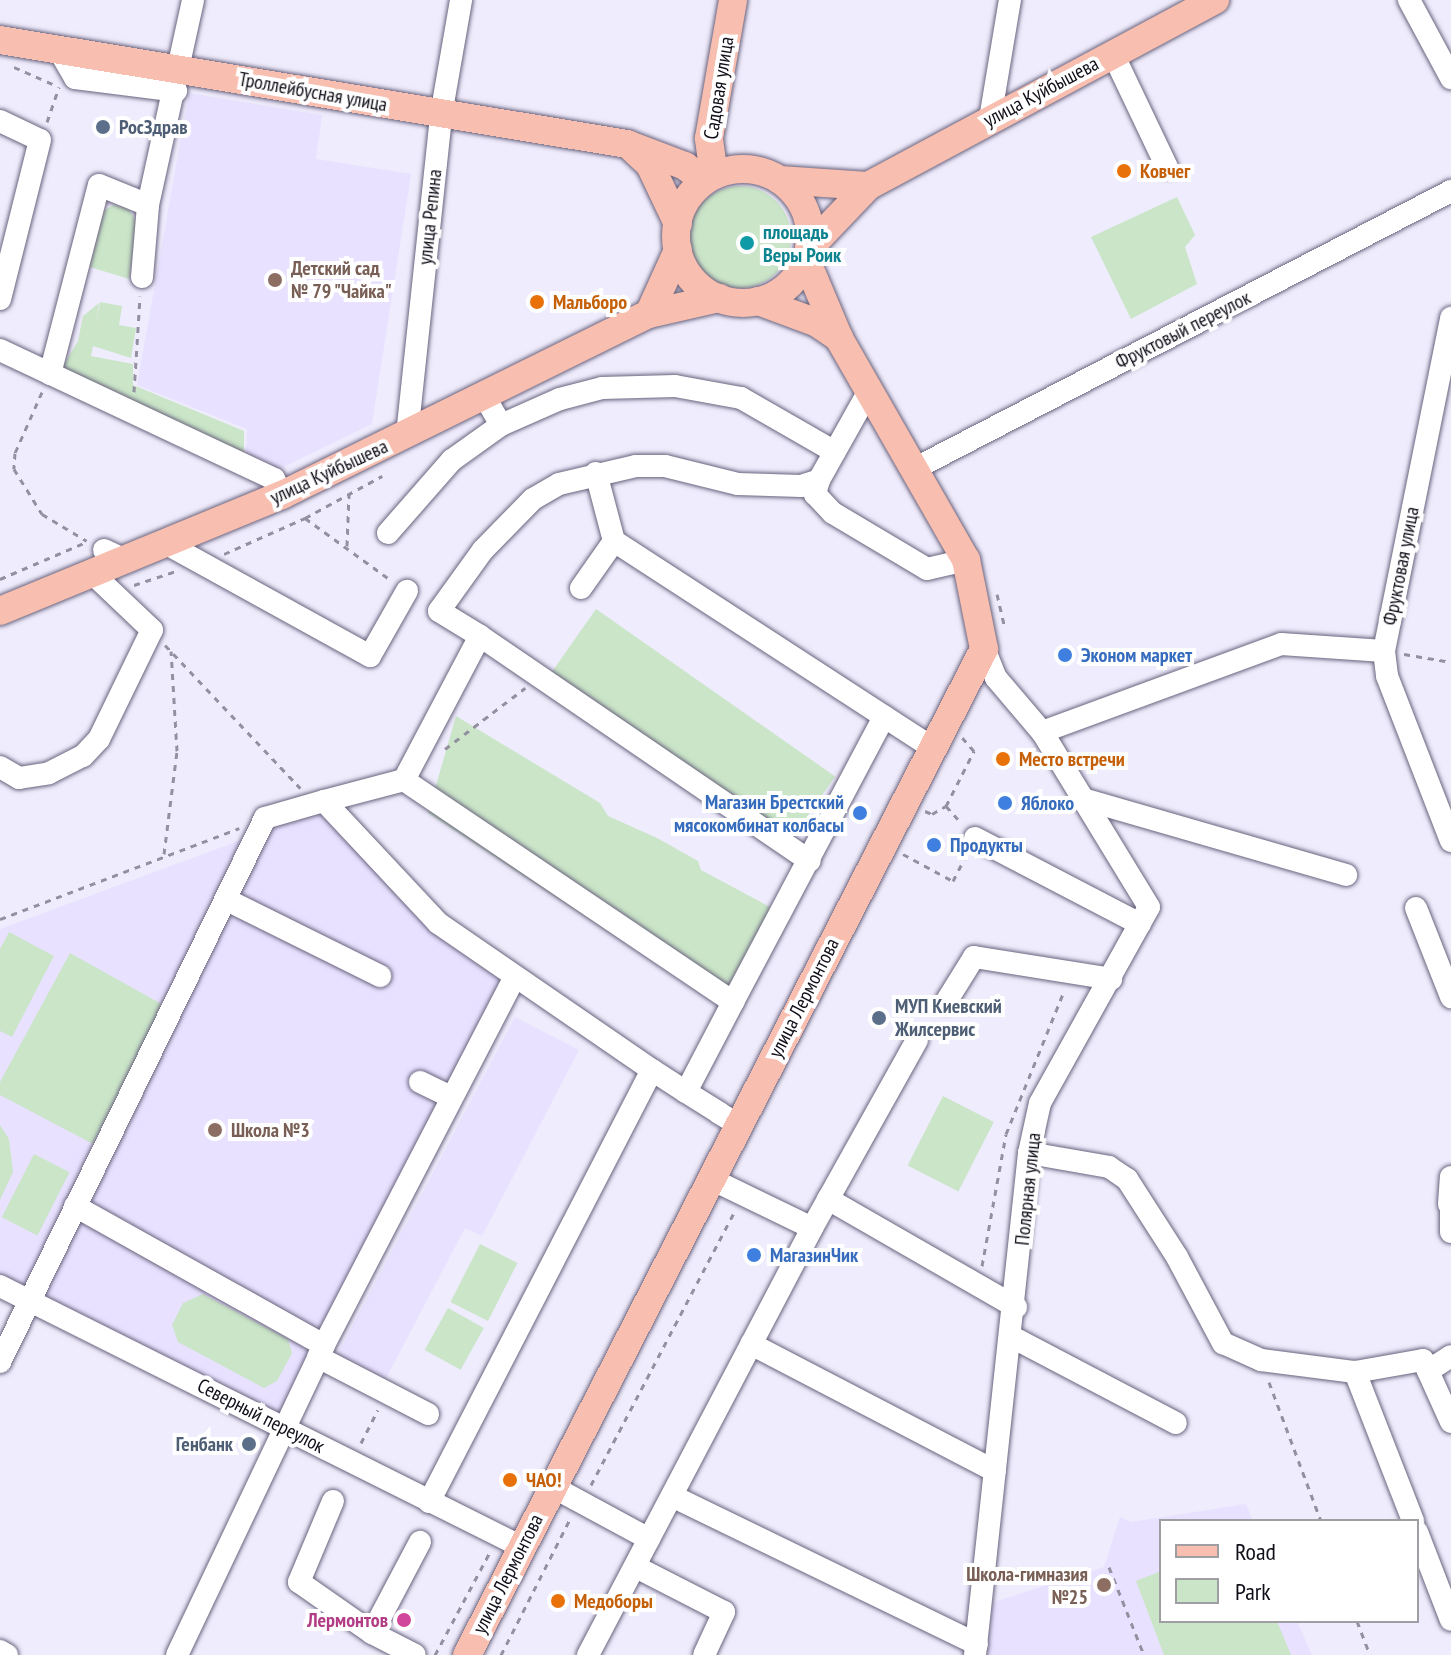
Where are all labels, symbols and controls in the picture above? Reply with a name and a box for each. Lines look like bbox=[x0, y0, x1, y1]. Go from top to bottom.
street label: Садовая улица bbox=[699, 35, 739, 141]
street label: улица Куйбышева bbox=[979, 52, 1103, 132]
street label: Троллейбусная улица bbox=[237, 67, 389, 117]
place label: РосЗдрав bbox=[119, 115, 188, 139]
marker: РосЗдрав bbox=[94, 118, 112, 136]
place label: Ковчег bbox=[1140, 159, 1190, 183]
marker: Ковчег bbox=[1115, 162, 1133, 180]
street label: улица Репина bbox=[413, 168, 447, 266]
place label: площадь Веры Роик bbox=[763, 220, 841, 267]
marker: площадь Веры Роик bbox=[738, 234, 756, 252]
place label: Детский сад № 79 "Чайка" bbox=[291, 256, 393, 303]
marker: Детский сад № 79 "Чайка" bbox=[266, 271, 284, 289]
street label: Фруктовый переулок bbox=[1111, 286, 1255, 374]
place label: Мальборо bbox=[553, 290, 627, 314]
marker: Мальборо bbox=[528, 293, 546, 311]
street label: улица Куйбышева bbox=[266, 434, 392, 510]
street label: Фруктовая улица bbox=[1378, 505, 1424, 627]
place label: Эконом маркет bbox=[1081, 643, 1192, 667]
marker: Эконом маркет bbox=[1056, 646, 1074, 664]
place label: Место встречи bbox=[1019, 747, 1125, 771]
marker: Место встречи bbox=[994, 750, 1012, 768]
place label: Магазин Брестский мясокомбинат колбасы bbox=[673, 790, 844, 837]
place label: Яблоко bbox=[1021, 791, 1074, 815]
marker: Яблоко bbox=[996, 794, 1014, 812]
marker: Магазин Брестский мясокомбинат колбасы bbox=[851, 804, 869, 822]
place label: Продукты bbox=[950, 833, 1023, 857]
marker: Продукты bbox=[925, 836, 943, 854]
street label: улица Лермонтова bbox=[764, 934, 844, 1062]
place label: МУП Киевский Жилсервис bbox=[895, 994, 1002, 1041]
marker: МУП Киевский Жилсервис bbox=[870, 1009, 888, 1027]
place label: Школа №3 bbox=[231, 1118, 310, 1142]
marker: Школа №3 bbox=[206, 1121, 224, 1139]
street label: Полярная улица bbox=[1010, 1131, 1046, 1247]
place label: МагазинЧик bbox=[770, 1243, 858, 1267]
marker: МагазинЧик bbox=[745, 1246, 763, 1264]
street label: Северный переулок bbox=[193, 1374, 329, 1458]
place label: Генбанк bbox=[176, 1432, 233, 1456]
marker: Генбанк bbox=[240, 1435, 258, 1453]
place label: ЧАО! bbox=[526, 1468, 562, 1492]
marker: ЧАО! bbox=[501, 1471, 519, 1489]
street label: улица Лермонтова bbox=[468, 1510, 548, 1638]
legend bbox=[1159, 1519, 1419, 1623]
text: Road bbox=[1235, 1536, 1276, 1567]
place label: Школа-гимназия №25 bbox=[966, 1562, 1088, 1609]
marker: Школа-гимназия №25 bbox=[1095, 1576, 1113, 1594]
text: Park bbox=[1235, 1576, 1271, 1607]
place label: Медоборы bbox=[574, 1589, 653, 1613]
marker: Медоборы bbox=[549, 1592, 567, 1610]
place label: Лермонтов bbox=[307, 1608, 388, 1632]
marker: Лермонтов bbox=[395, 1611, 413, 1629]

